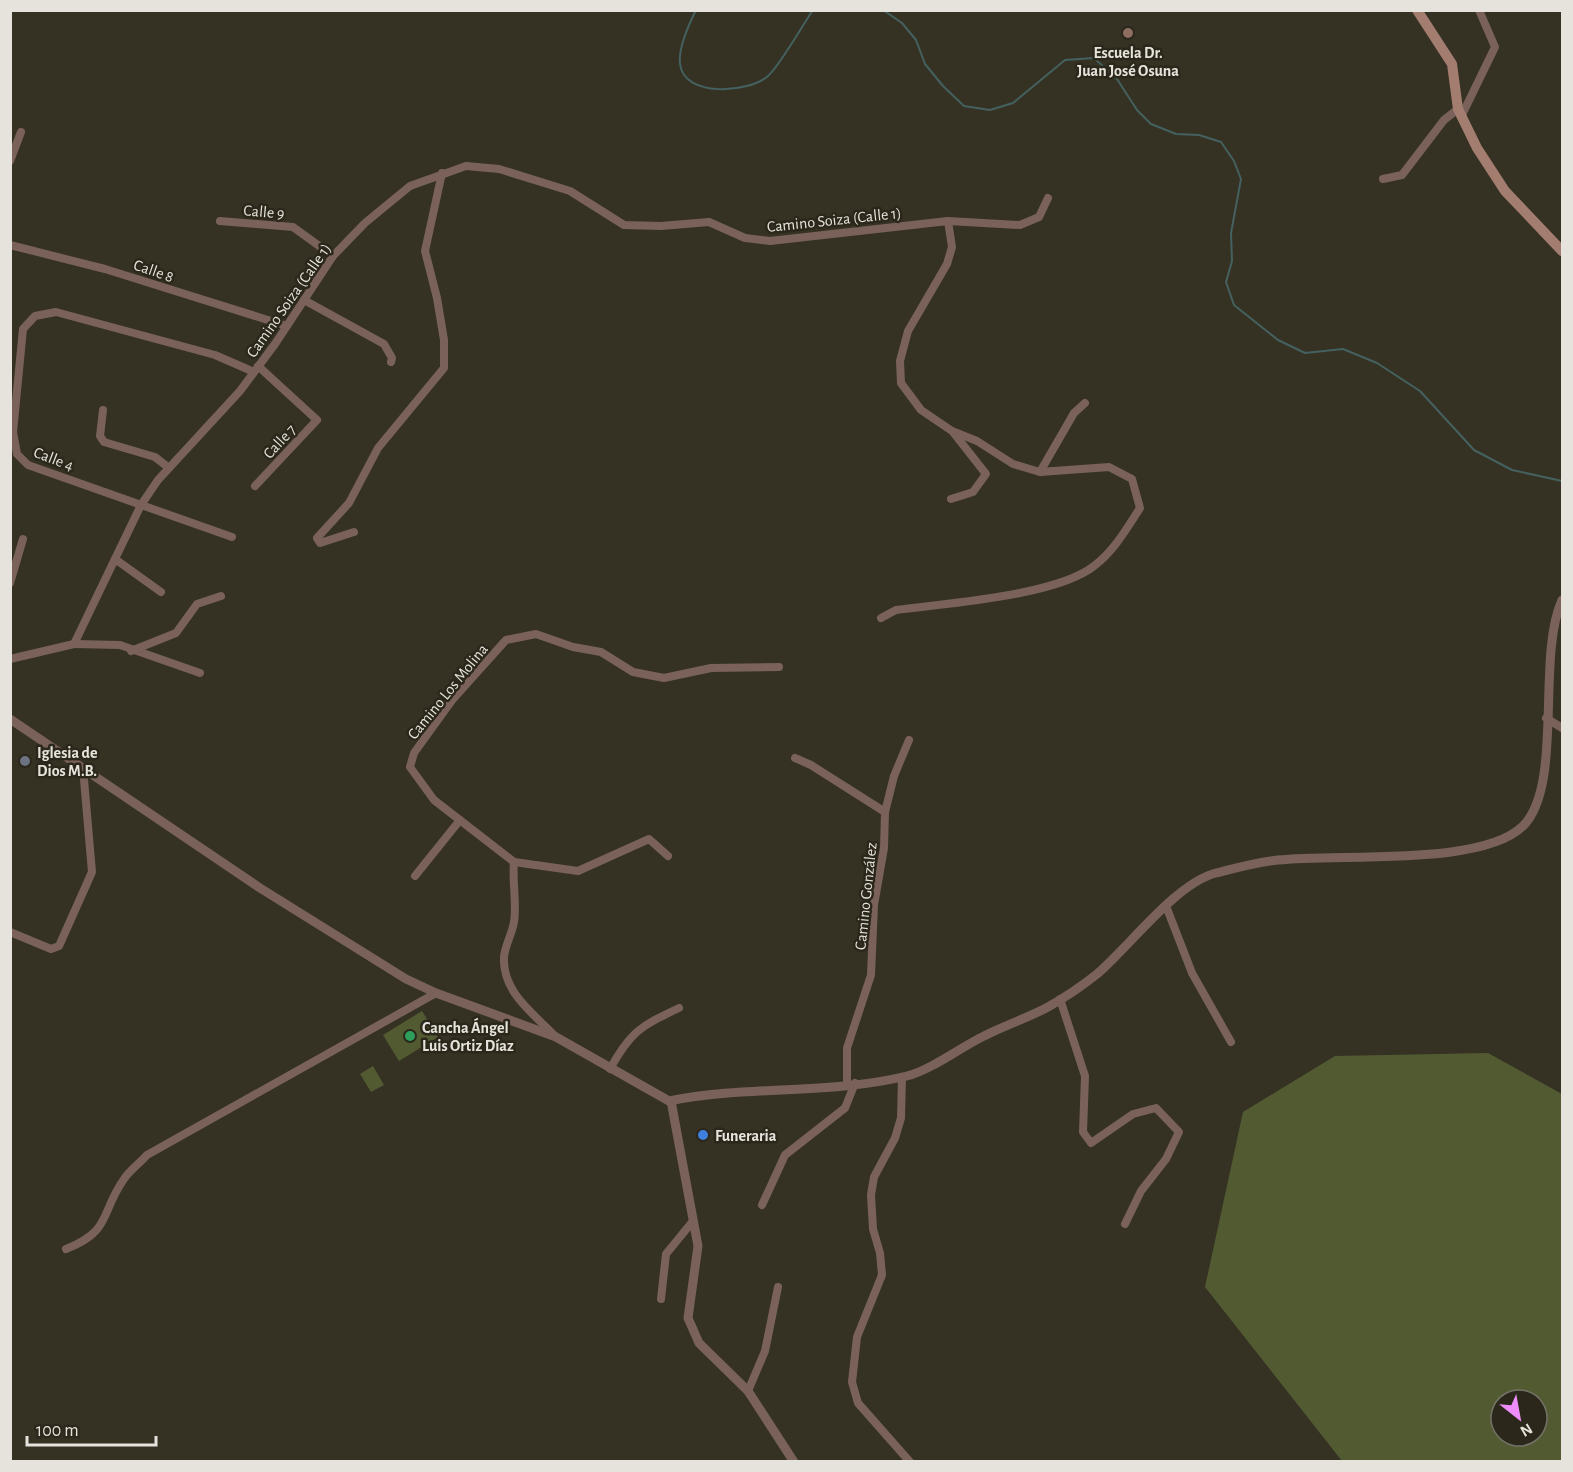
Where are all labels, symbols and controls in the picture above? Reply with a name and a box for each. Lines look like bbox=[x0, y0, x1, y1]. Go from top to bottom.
marker: Escuela Dr. Juan José Osuna bbox=[1121, 26, 1135, 40]
place label: Escuela Dr. Juan José Osuna bbox=[1077, 45, 1179, 79]
street label: Calle 9 bbox=[243, 202, 285, 222]
street label: Camino Soiza (Calle 1) bbox=[766, 205, 902, 235]
street label: Camino Soiza (Calle 1) bbox=[243, 241, 334, 361]
street label: Calle 8 bbox=[132, 257, 176, 285]
street label: Calle 7 bbox=[260, 421, 300, 462]
street label: Calle 4 bbox=[31, 444, 76, 474]
street label: Camino Los Molina bbox=[405, 641, 491, 742]
place label: Iglesia de Dios M.B. bbox=[37, 745, 98, 779]
marker: Iglesia de Dios M.B. bbox=[18, 754, 32, 768]
street label: Camino González bbox=[852, 841, 880, 951]
place label: Cancha Ángel Luis Ortiz Díaz bbox=[422, 1017, 514, 1054]
marker: Cancha Ángel Luis Ortiz Díaz bbox=[403, 1029, 417, 1043]
marker: Funeraria bbox=[696, 1128, 710, 1142]
place label: Funeraria bbox=[715, 1128, 777, 1144]
north arrow bbox=[1489, 1388, 1549, 1448]
scale bar bbox=[27, 1409, 156, 1447]
text: N bbox=[1517, 1420, 1535, 1440]
text: 100 m bbox=[36, 1422, 79, 1440]

